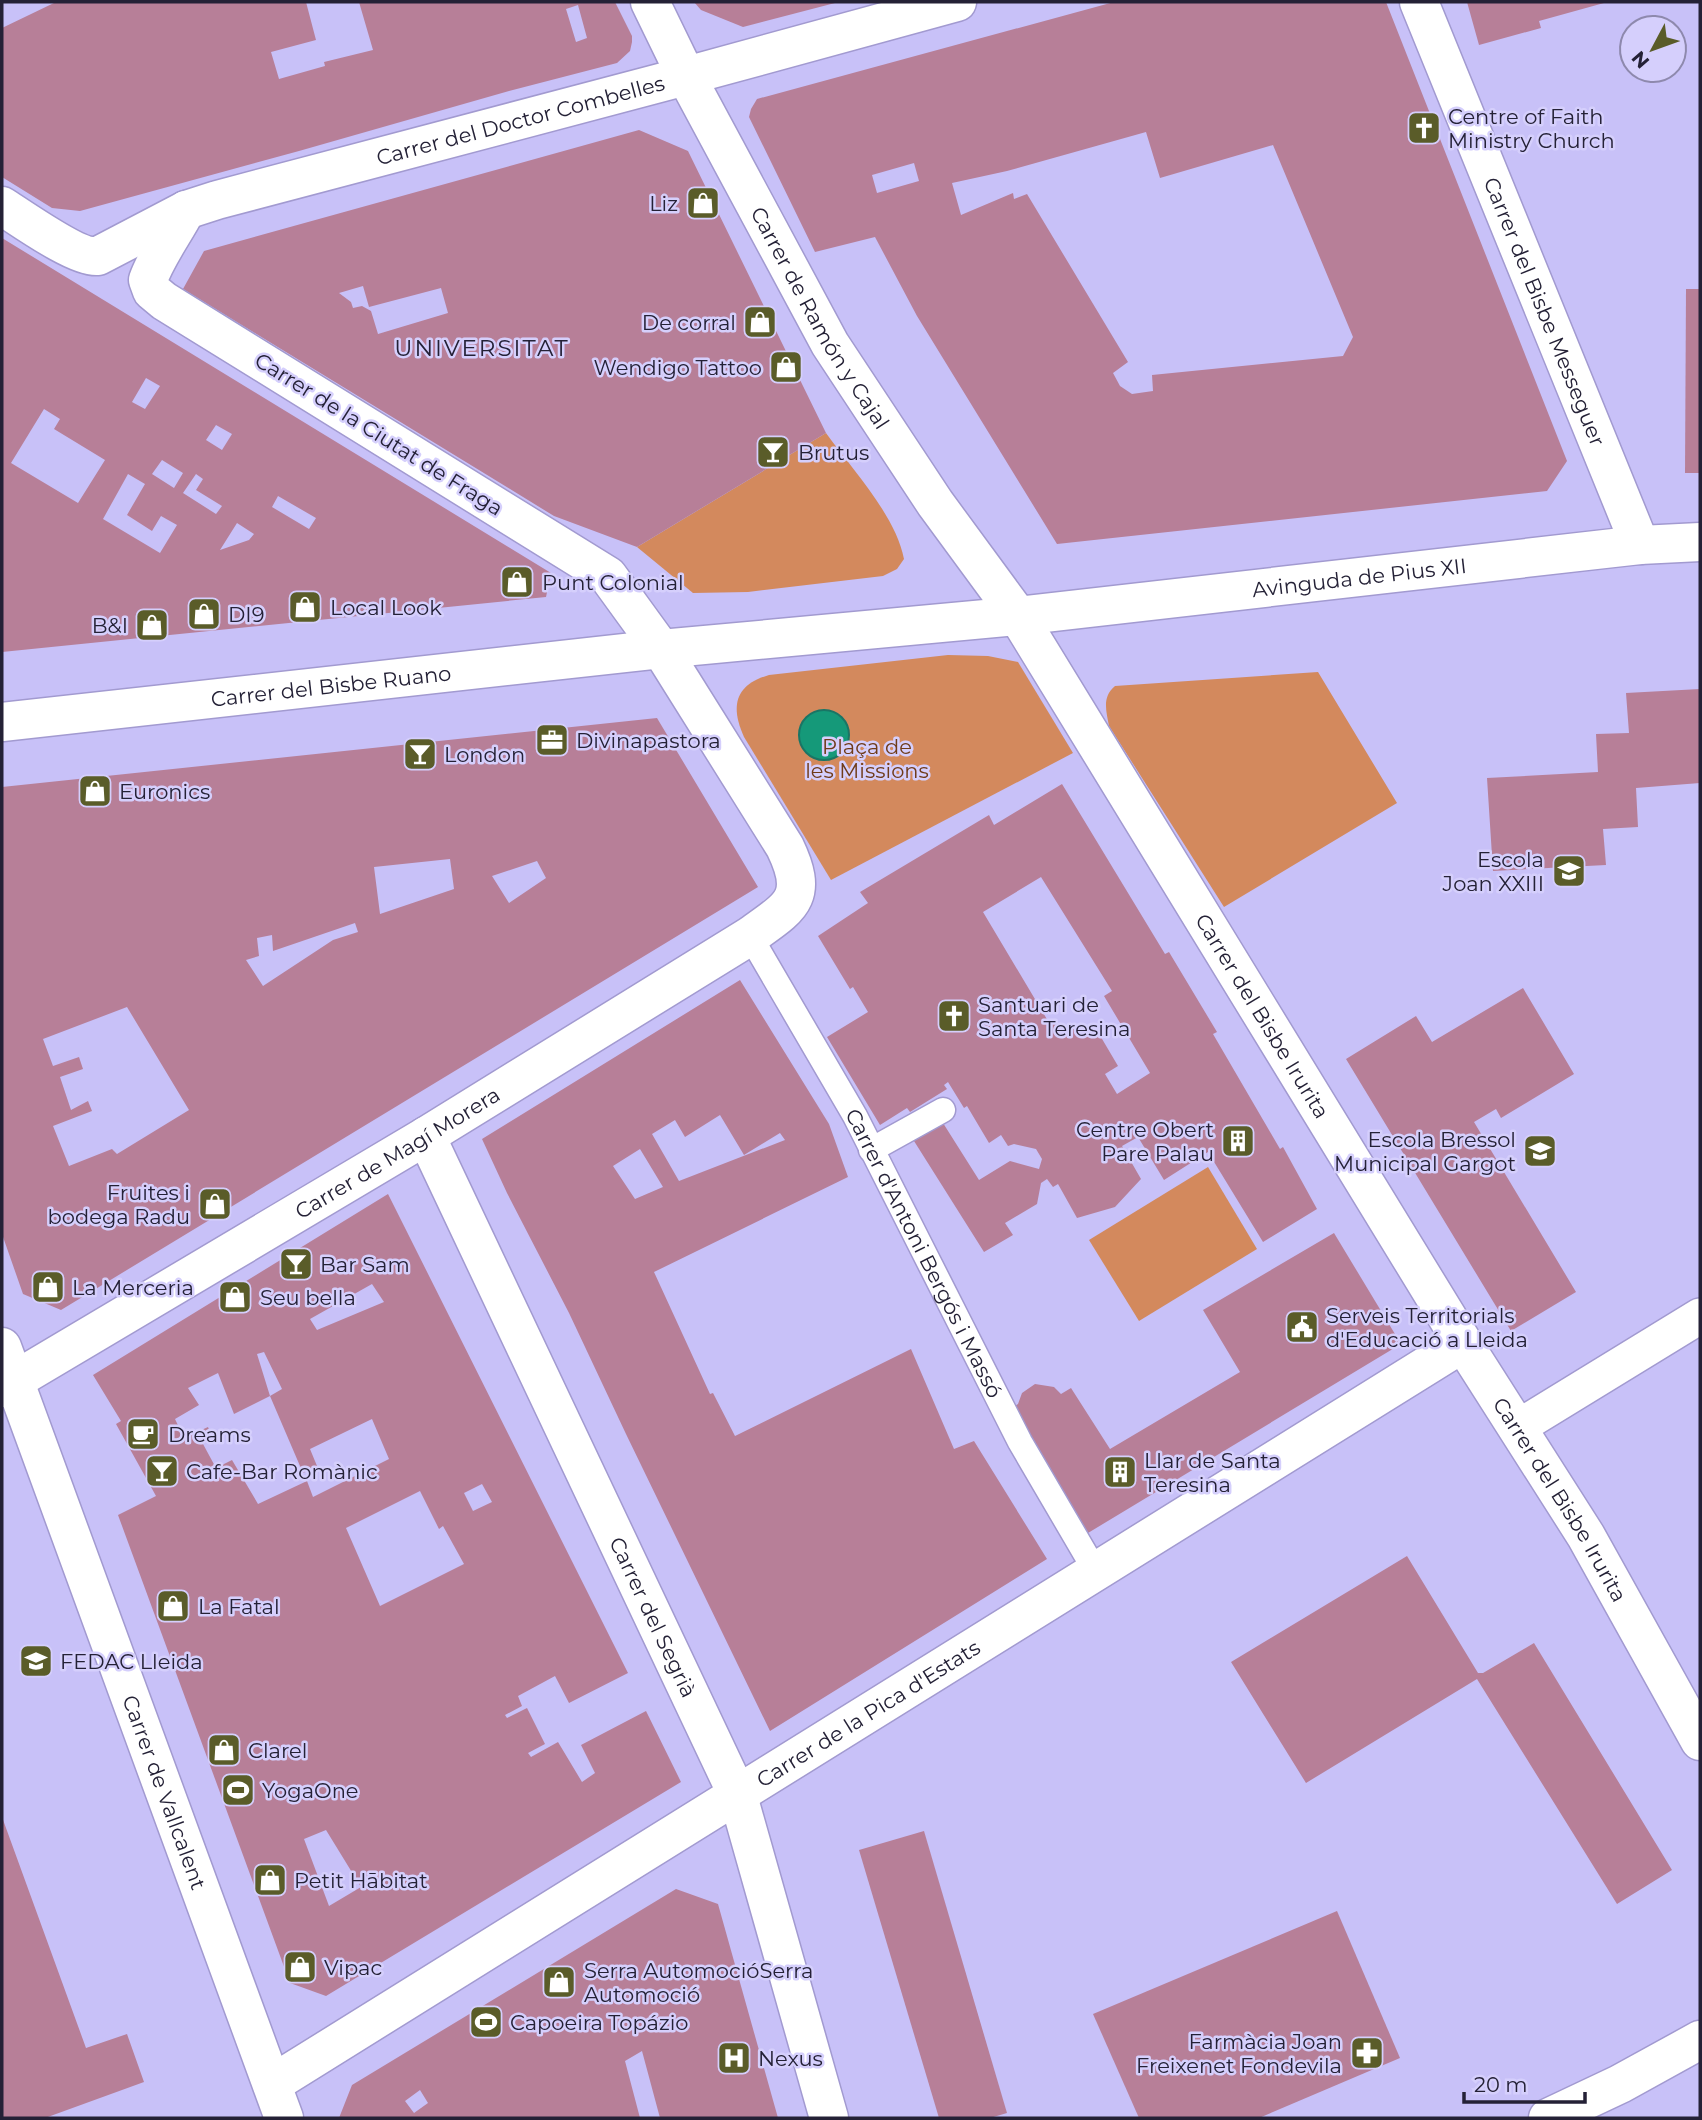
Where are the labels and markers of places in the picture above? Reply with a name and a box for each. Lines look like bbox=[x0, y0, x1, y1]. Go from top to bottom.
place label: Centre of Faith Ministry Church bbox=[1448, 104, 1615, 153]
church icon: Centre of Faith Ministry Church bbox=[1405, 109, 1443, 147]
shop icon: Liz bbox=[684, 184, 722, 222]
place label: Liz bbox=[649, 191, 678, 216]
shop icon: De corral bbox=[741, 303, 779, 341]
place label: De corral bbox=[642, 310, 736, 335]
shop icon: Wendigo Tattoo bbox=[767, 348, 805, 386]
place label: Wendigo Tattoo bbox=[593, 355, 762, 380]
bar icon: Brutus bbox=[754, 433, 792, 471]
place label: Brutus bbox=[798, 440, 869, 465]
shop icon: Punt Colonial bbox=[498, 563, 536, 601]
place label: Punt Colonial bbox=[542, 570, 684, 595]
shop icon: Local Look bbox=[286, 588, 324, 626]
shop icon: DI9 bbox=[185, 595, 223, 633]
place label: Local Look bbox=[330, 595, 442, 620]
place label: DI9 bbox=[228, 602, 264, 627]
shop icon: B&I bbox=[133, 606, 171, 644]
place label: B&I bbox=[92, 613, 128, 638]
office icon: Divinapastora bbox=[533, 721, 571, 759]
place label: Divinapastora bbox=[576, 728, 721, 753]
bar icon: London bbox=[401, 735, 439, 773]
place label: London bbox=[444, 742, 525, 767]
shop icon: Euronics bbox=[76, 772, 114, 810]
place label: Euronics bbox=[119, 779, 210, 804]
place label: Escola Joan XXIII bbox=[1442, 847, 1544, 896]
school or university icon: Escola Joan XXIII bbox=[1550, 852, 1588, 890]
place label: Santuari de Santa Teresina bbox=[978, 992, 1130, 1041]
church icon: Santuari de Santa Teresina bbox=[935, 997, 973, 1035]
place label: Centre Obert Pare Palau bbox=[1076, 1117, 1214, 1166]
building icon: Centre Obert Pare Palau bbox=[1219, 1122, 1257, 1160]
place label: Escola Bressol Municipal Gargot bbox=[1334, 1127, 1516, 1176]
school or university icon: Escola Bressol Municipal Gargot bbox=[1521, 1132, 1559, 1170]
place label: Fruites i bodega Radu bbox=[48, 1180, 190, 1229]
shop icon: Fruites i bodega Radu bbox=[196, 1185, 234, 1223]
bar icon: Bar Sam bbox=[277, 1245, 315, 1283]
place label: Bar Sam bbox=[320, 1252, 410, 1277]
shop icon: La Merceria bbox=[29, 1268, 67, 1306]
place label: La Merceria bbox=[72, 1275, 194, 1300]
shop icon: Seu bella bbox=[216, 1278, 254, 1316]
place label: Seu bella bbox=[260, 1285, 356, 1310]
place label: Serveis Territorials d'Educació a Lleida bbox=[1326, 1303, 1528, 1352]
public building icon: Serveis Territorials d'Educació a Lleida bbox=[1283, 1308, 1321, 1346]
cafe icon: Dreams bbox=[124, 1415, 162, 1453]
place label: Dreams bbox=[168, 1422, 251, 1447]
place label: Llar de Santa Teresina bbox=[1144, 1448, 1281, 1497]
bar icon: Cafe-Bar Romànic bbox=[143, 1452, 181, 1490]
building icon: Llar de Santa Teresina bbox=[1101, 1453, 1139, 1491]
place label: Cafe-Bar Romànic bbox=[186, 1459, 378, 1484]
shop icon: La Fatal bbox=[154, 1587, 192, 1625]
place label: La Fatal bbox=[198, 1594, 280, 1619]
school or university icon: FEDAC Lleida bbox=[17, 1642, 55, 1680]
place label: FEDAC Lleida bbox=[60, 1649, 203, 1674]
shop icon: Clarel bbox=[205, 1731, 243, 1769]
place label: Clarel bbox=[248, 1738, 307, 1763]
sports icon: YogaOne bbox=[219, 1771, 257, 1809]
place label: YogaOne bbox=[262, 1778, 359, 1803]
shop icon: Petit Hābitat bbox=[251, 1861, 289, 1899]
place label: Petit Hābitat bbox=[294, 1868, 428, 1893]
shop icon: Vipac bbox=[281, 1948, 319, 1986]
place label: Vipac bbox=[324, 1955, 382, 1980]
place label: Serra AutomocióSerra Automoció bbox=[584, 1958, 813, 2007]
shop icon: Serra AutomocióSerra Automoció bbox=[540, 1963, 578, 2001]
sports icon: Capoeira Topázio bbox=[467, 2003, 505, 2041]
place label: Capoeira Topázio bbox=[510, 2010, 688, 2035]
place label: Farmàcia Joan Freixenet Fondevila bbox=[1136, 2029, 1342, 2078]
pharmacy icon: Farmàcia Joan Freixenet Fondevila bbox=[1348, 2034, 1386, 2072]
hospital icon: Nexus bbox=[715, 2039, 753, 2077]
place label: Nexus bbox=[758, 2046, 823, 2071]

